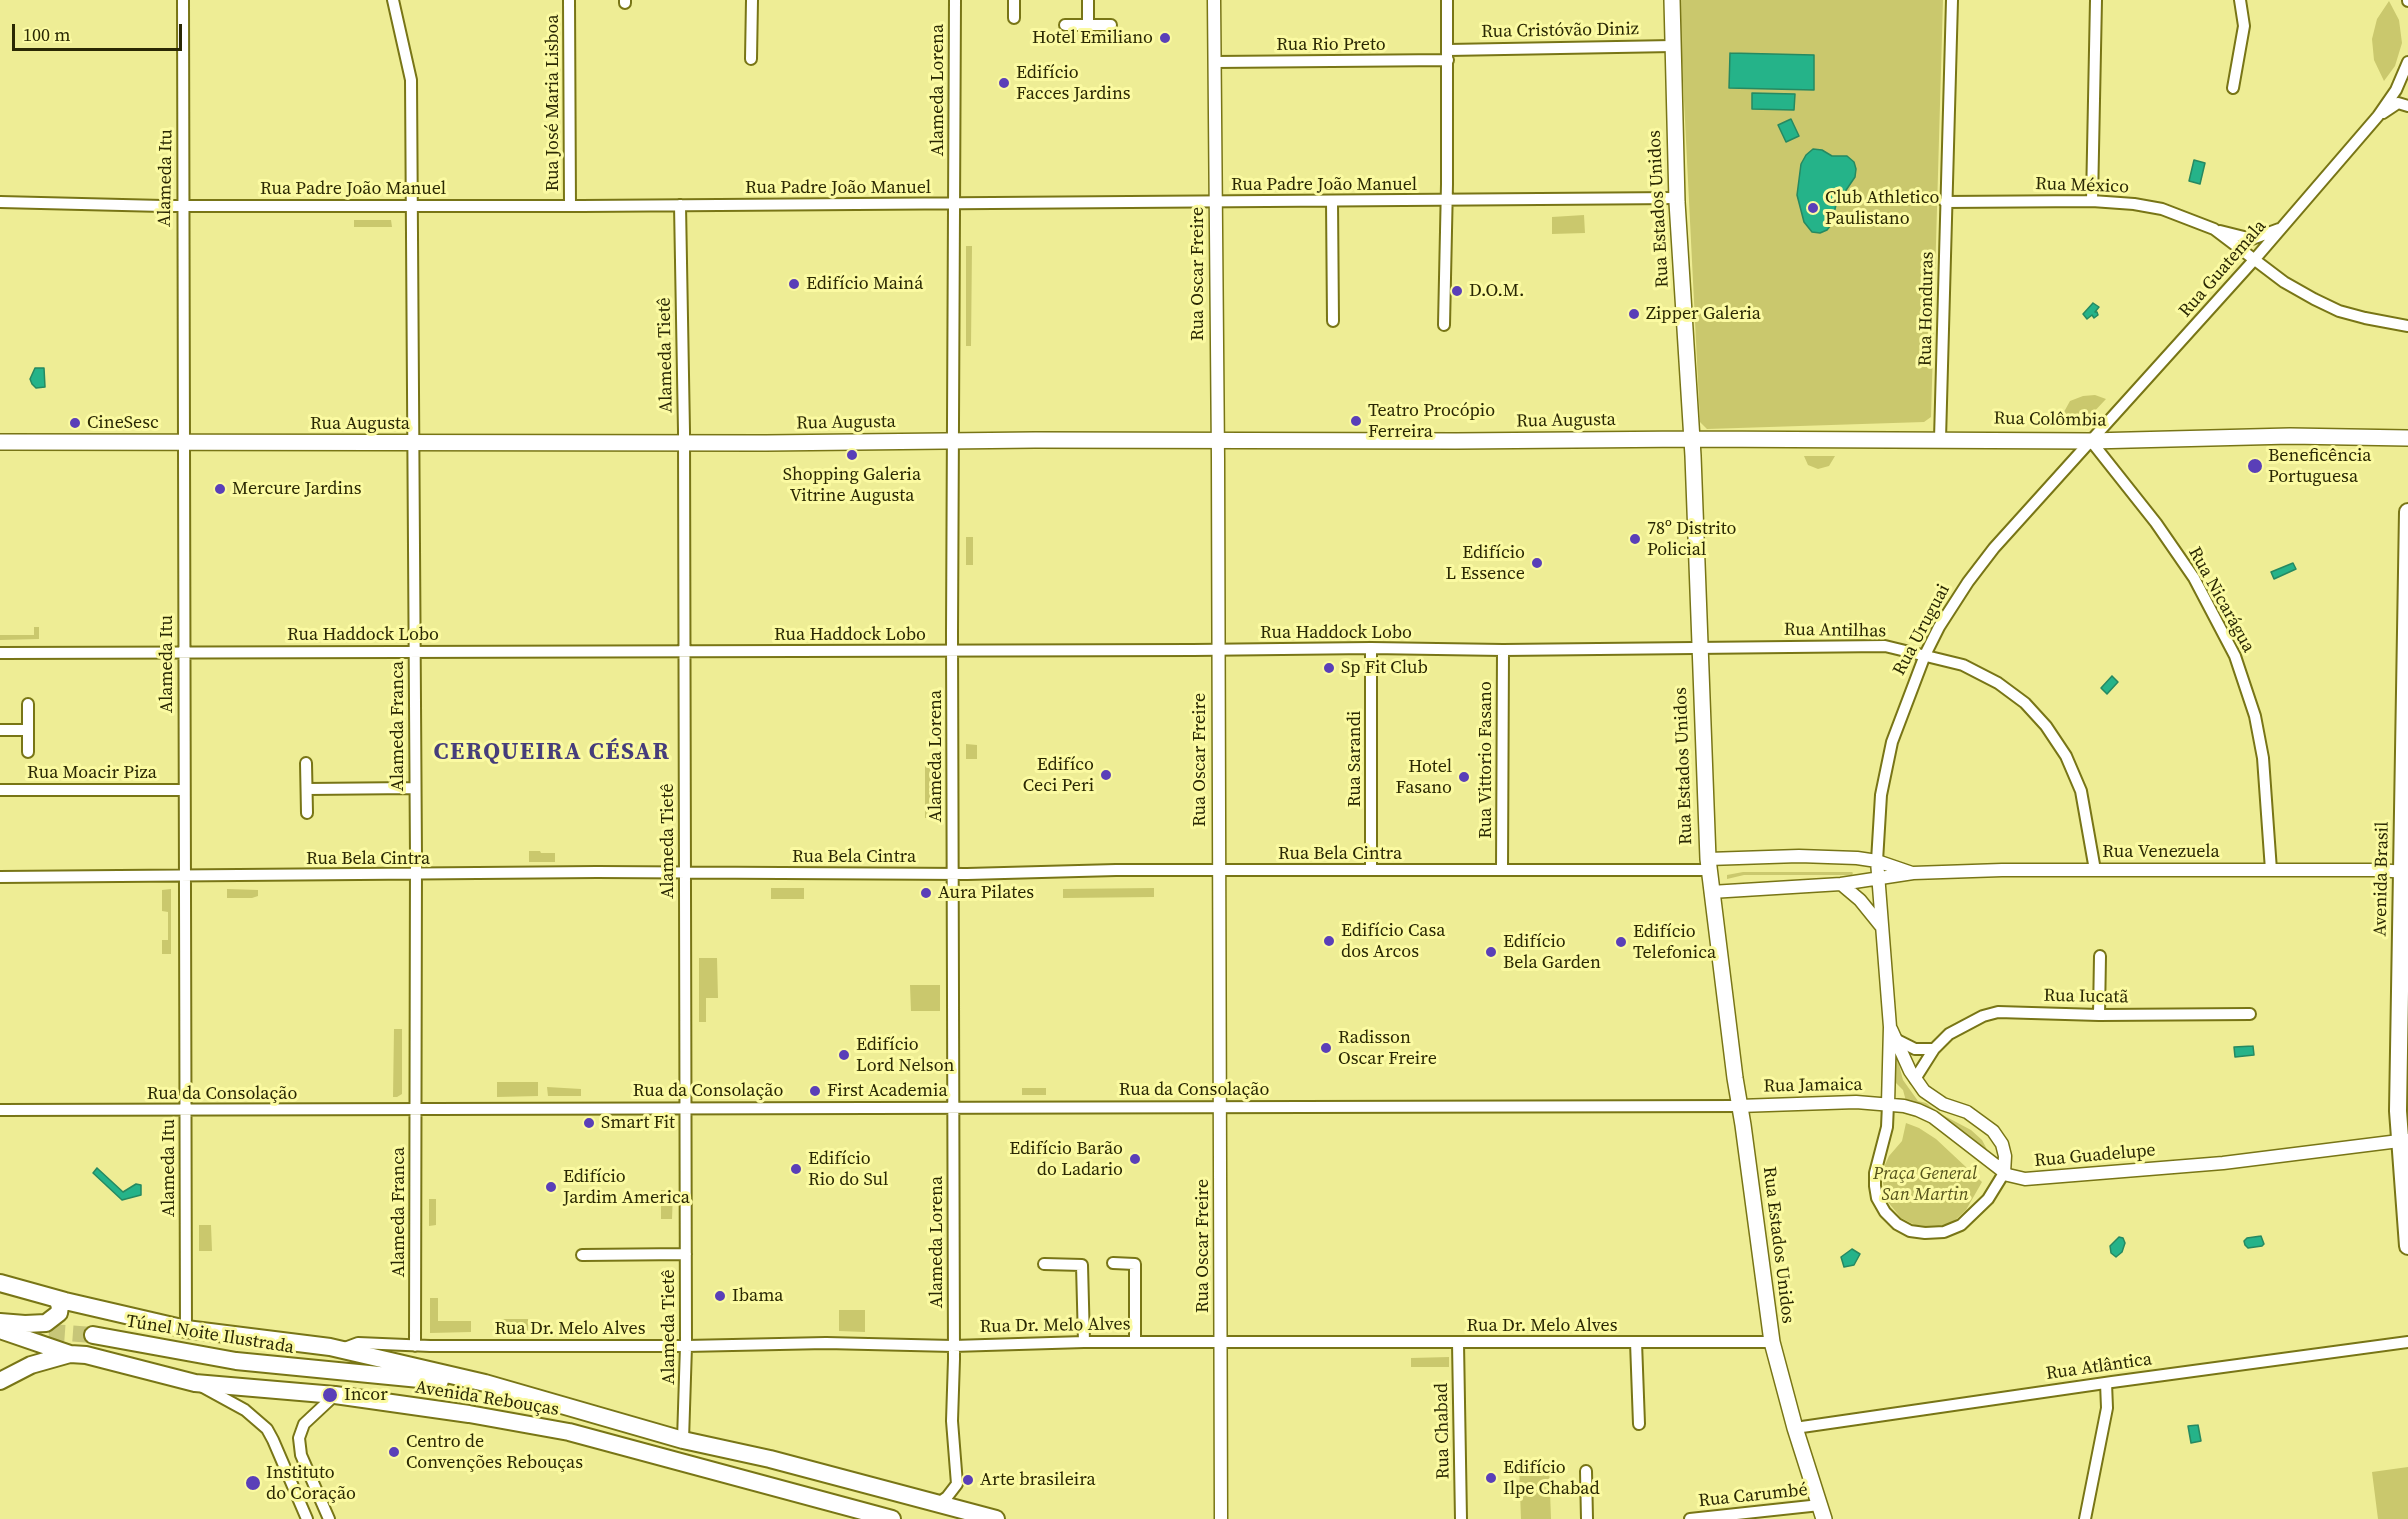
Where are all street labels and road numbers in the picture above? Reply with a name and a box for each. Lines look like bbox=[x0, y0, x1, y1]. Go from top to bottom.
street label: Rua José Maria Lisboa bbox=[542, 14, 564, 192]
street label: Rua Cristóvão Diniz bbox=[1481, 19, 1639, 43]
street label: Alameda Lorena bbox=[927, 24, 949, 156]
street label: Rua Rio Preto bbox=[1276, 34, 1386, 56]
street label: Alameda Itu bbox=[154, 129, 178, 227]
street label: Rua Estados Unidos bbox=[1644, 130, 1674, 288]
street label: Rua Padre João Manuel bbox=[1231, 174, 1417, 196]
street label: Rua México bbox=[2035, 174, 2129, 198]
street label: Rua Padre João Manuel bbox=[745, 177, 931, 199]
street label: Rua Padre João Manuel bbox=[260, 178, 446, 200]
street label: Rua Oscar Freire bbox=[1187, 207, 1209, 341]
street label: Rua Guatemala bbox=[2175, 216, 2271, 322]
street label: Rua Honduras bbox=[1915, 251, 1939, 367]
street label: Alameda Tietê bbox=[654, 297, 678, 413]
street label: Rua Colômbia bbox=[1993, 408, 2107, 432]
street label: Rua Augusta bbox=[1516, 409, 1616, 433]
street label: Rua Augusta bbox=[796, 411, 896, 435]
street label: Rua Augusta bbox=[310, 413, 410, 435]
street label: Rua Nicarágua bbox=[2183, 544, 2259, 656]
street label: Rua Uruguai bbox=[1889, 581, 1955, 679]
street label: Alameda Itu bbox=[156, 615, 178, 713]
street label: Rua Antilhas bbox=[1784, 619, 1886, 643]
street label: Rua Haddock Lobo bbox=[1260, 622, 1412, 644]
street label: Rua Haddock Lobo bbox=[287, 624, 439, 646]
street label: Rua Haddock Lobo bbox=[774, 624, 926, 646]
street label: Alameda Franca bbox=[387, 661, 409, 791]
street label: Rua Vittorio Fasano bbox=[1475, 681, 1497, 839]
street label: Rua Estados Unidos bbox=[1670, 687, 1698, 845]
street label: Alameda Lorena bbox=[925, 690, 947, 822]
street label: Rua Oscar Freire bbox=[1189, 693, 1211, 827]
street label: Rua Sarandi bbox=[1344, 711, 1366, 807]
street label: Rua Moacir Piza bbox=[27, 762, 157, 784]
street label: Alameda Tietê bbox=[657, 783, 679, 899]
street label: Avenida Brasil bbox=[2370, 821, 2394, 937]
street label: Rua Venezuela bbox=[2102, 841, 2220, 863]
street label: Rua Bela Cintra bbox=[1278, 843, 1402, 865]
street label: Rua Bela Cintra bbox=[792, 846, 916, 868]
street label: Rua Bela Cintra bbox=[306, 848, 430, 870]
street label: Rua Iucatã bbox=[2043, 985, 2129, 1009]
street label: Rua Jamaica bbox=[1763, 1074, 1863, 1098]
street label: Rua da Consolação bbox=[1119, 1079, 1269, 1101]
street label: Rua da Consolação bbox=[633, 1080, 783, 1102]
street label: Rua da Consolação bbox=[147, 1083, 297, 1105]
street label: Alameda Itu bbox=[158, 1119, 180, 1217]
street label: Rua Guadelupe bbox=[2033, 1140, 2157, 1172]
street label: Alameda Franca bbox=[388, 1147, 410, 1277]
street label: Rua Estados Unidos bbox=[1758, 1165, 1798, 1325]
street label: Alameda Lorena bbox=[926, 1176, 948, 1308]
street label: Rua Oscar Freire bbox=[1192, 1179, 1214, 1313]
street label: Alameda Tietê bbox=[658, 1269, 680, 1385]
street label: Túnel Noite Ilustrada bbox=[125, 1311, 295, 1359]
street label: Rua Dr. Melo Alves bbox=[979, 1314, 1131, 1338]
street label: Rua Dr. Melo Alves bbox=[1467, 1315, 1617, 1337]
street label: Rua Dr. Melo Alves bbox=[495, 1318, 645, 1340]
street label: Rua Atlântica bbox=[2044, 1349, 2154, 1385]
street label: Avenida Rebouças bbox=[414, 1377, 560, 1421]
street label: Rua Chabad bbox=[1431, 1383, 1455, 1479]
street label: Rua Carumbé bbox=[1697, 1480, 1809, 1512]

